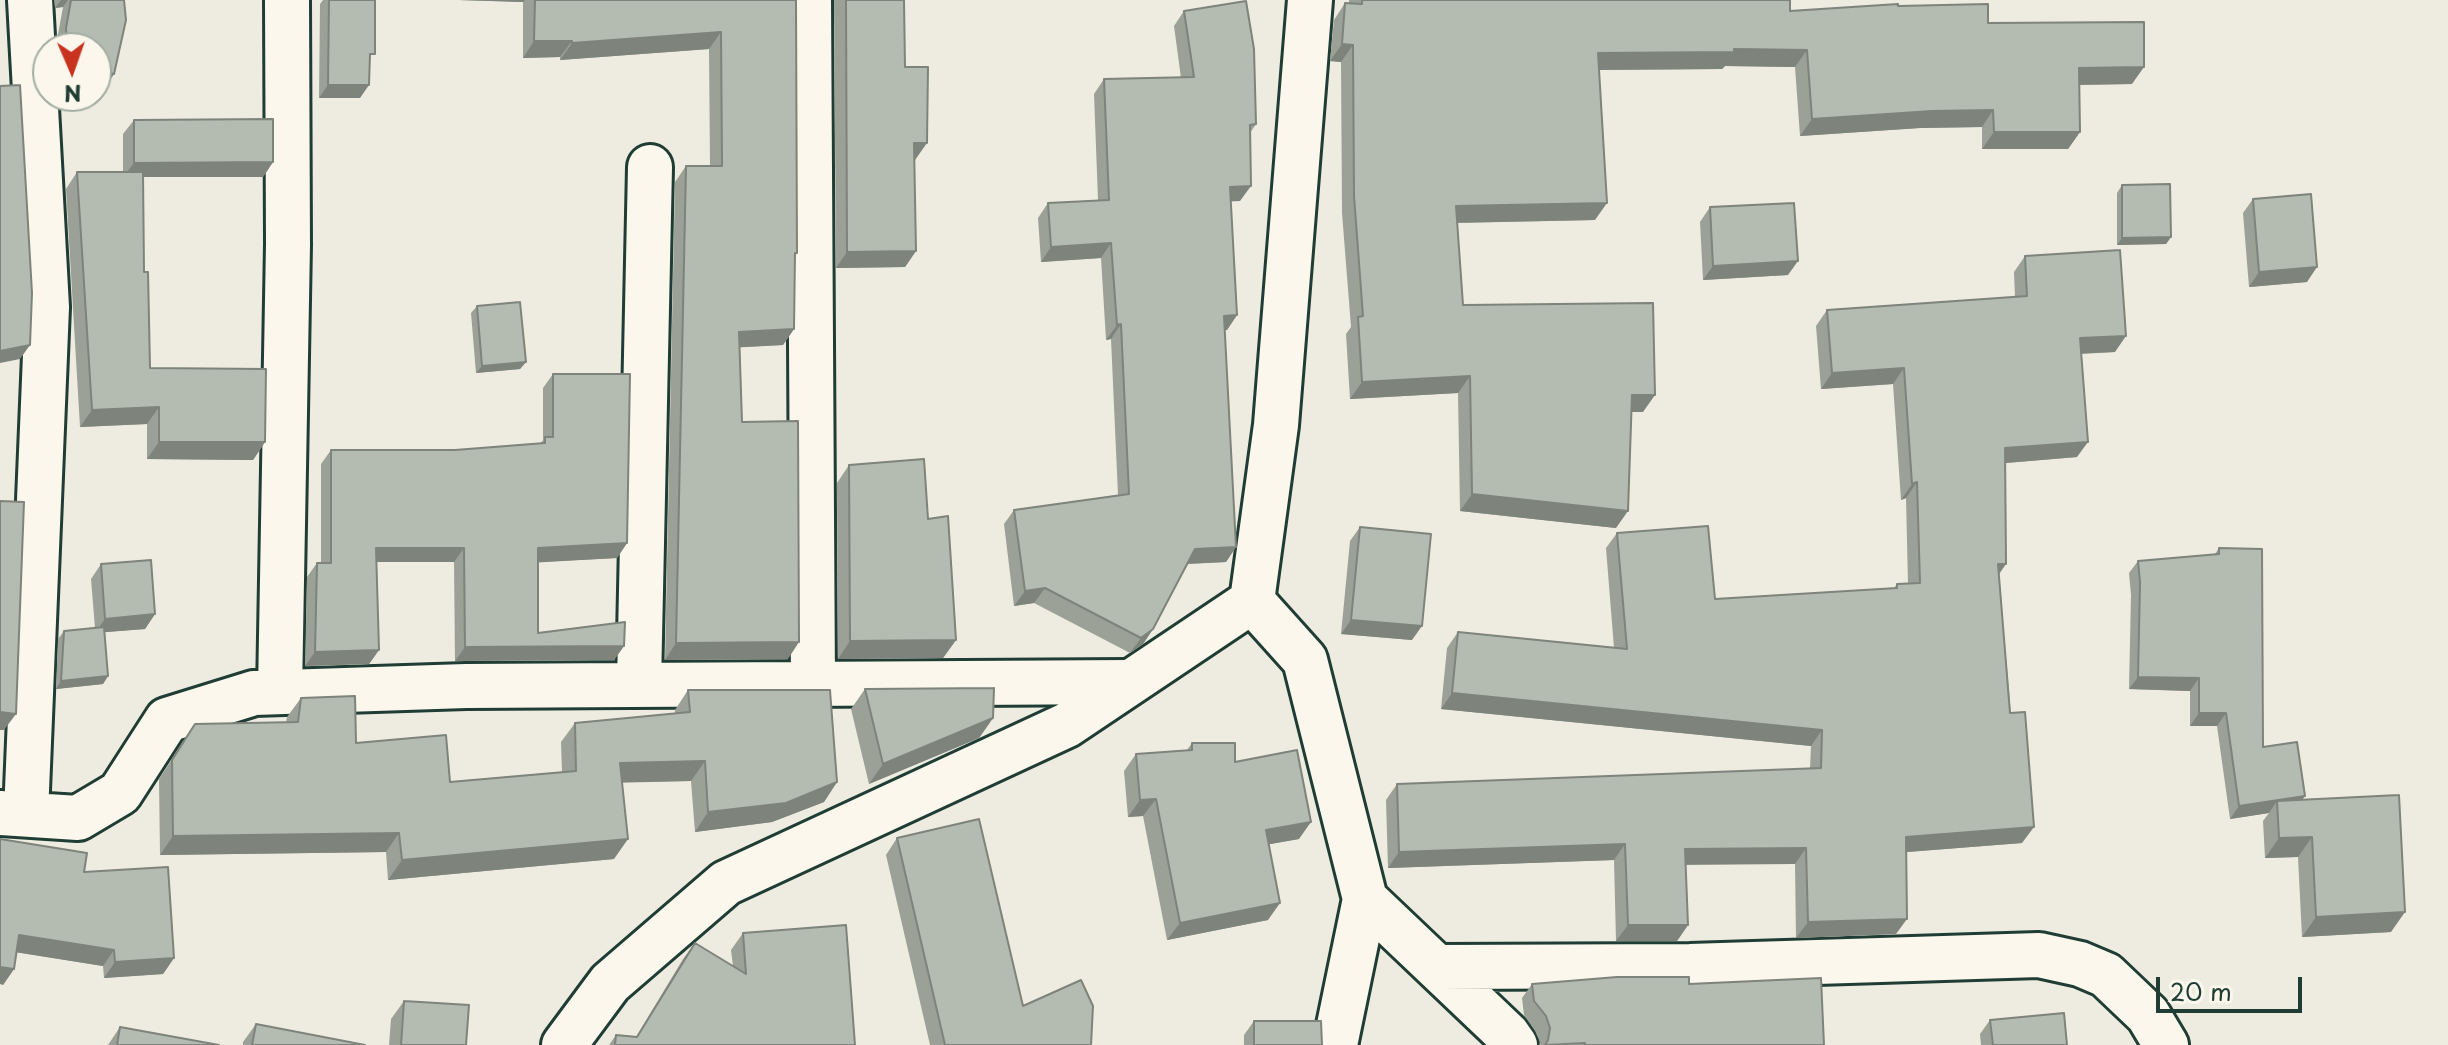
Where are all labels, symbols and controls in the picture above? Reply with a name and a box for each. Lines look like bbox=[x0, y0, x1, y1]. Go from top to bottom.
north arrow bbox=[32, 32, 112, 112]
text: N bbox=[63, 78, 82, 111]
scale bar bbox=[2160, 961, 2306, 1011]
text: 20 m bbox=[2170, 973, 2232, 1009]

